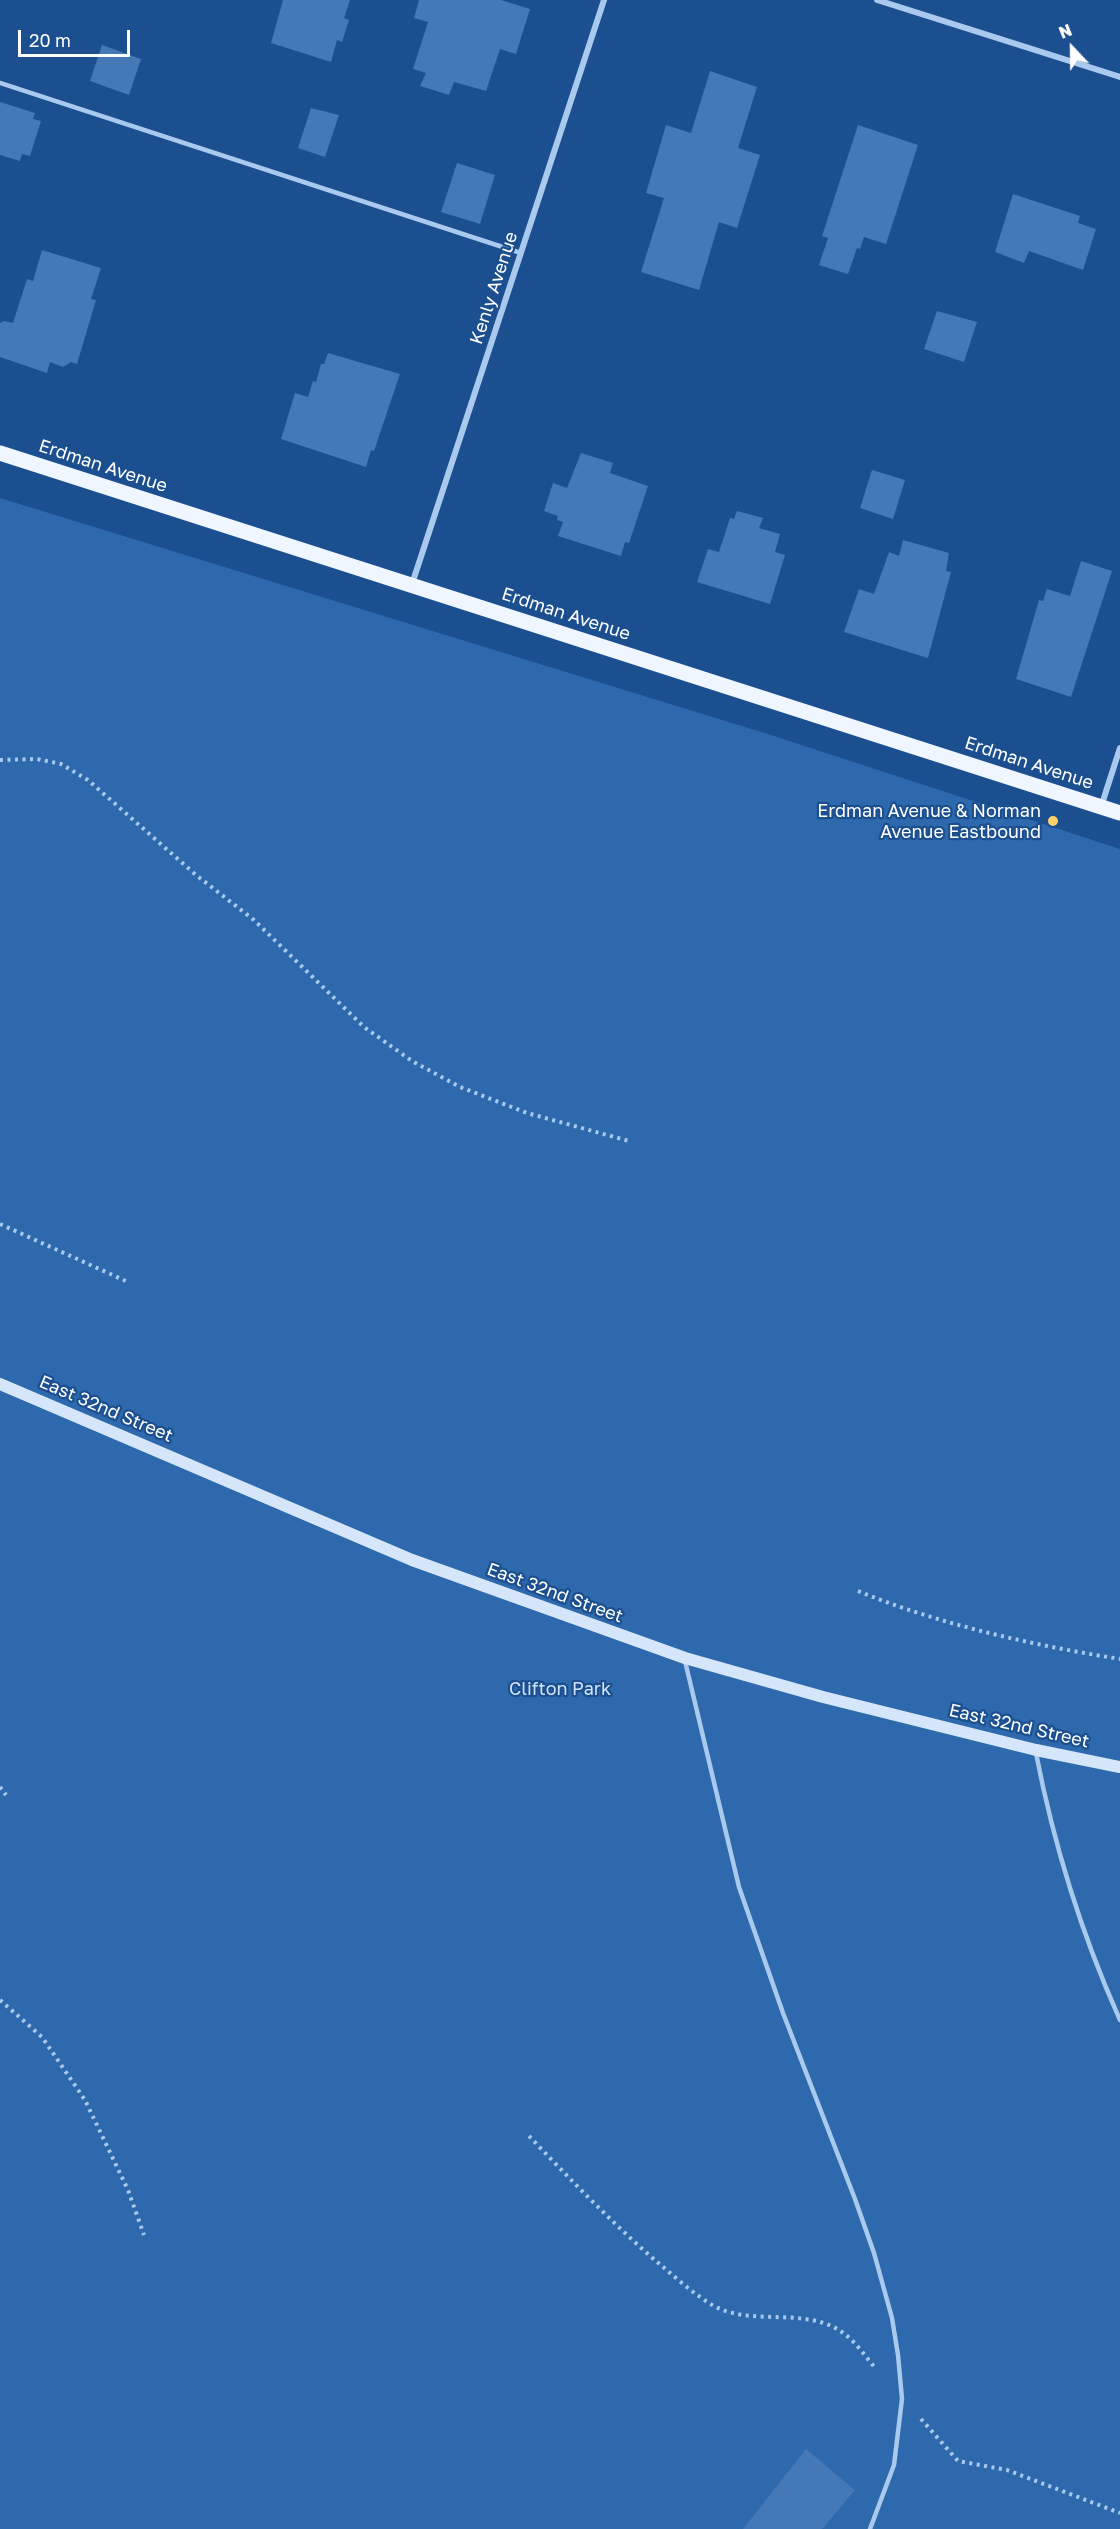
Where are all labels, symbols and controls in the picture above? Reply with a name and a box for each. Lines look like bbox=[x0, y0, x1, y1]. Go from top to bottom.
scale bar bbox=[21, 18, 134, 56]
north arrow bbox=[1042, 18, 1102, 78]
text: N bbox=[1056, 20, 1075, 43]
text: 20 m bbox=[29, 29, 71, 51]
street label: Kenly Avenue bbox=[466, 229, 522, 347]
street label: Erdman Avenue bbox=[36, 435, 170, 497]
street label: Erdman Avenue bbox=[499, 583, 633, 645]
street label: Erdman Avenue bbox=[962, 732, 1096, 794]
place label: Erdman Avenue & Norman Avenue Eastbound bbox=[817, 800, 1041, 842]
marker: Erdman Avenue & Norman Avenue Eastbound bbox=[1046, 814, 1060, 828]
street label: East 32nd Street bbox=[36, 1371, 176, 1447]
street label: East 32nd Street bbox=[484, 1558, 626, 1628]
park label: Clifton Park bbox=[509, 1678, 611, 1700]
street label: East 32nd Street bbox=[947, 1699, 1091, 1753]

